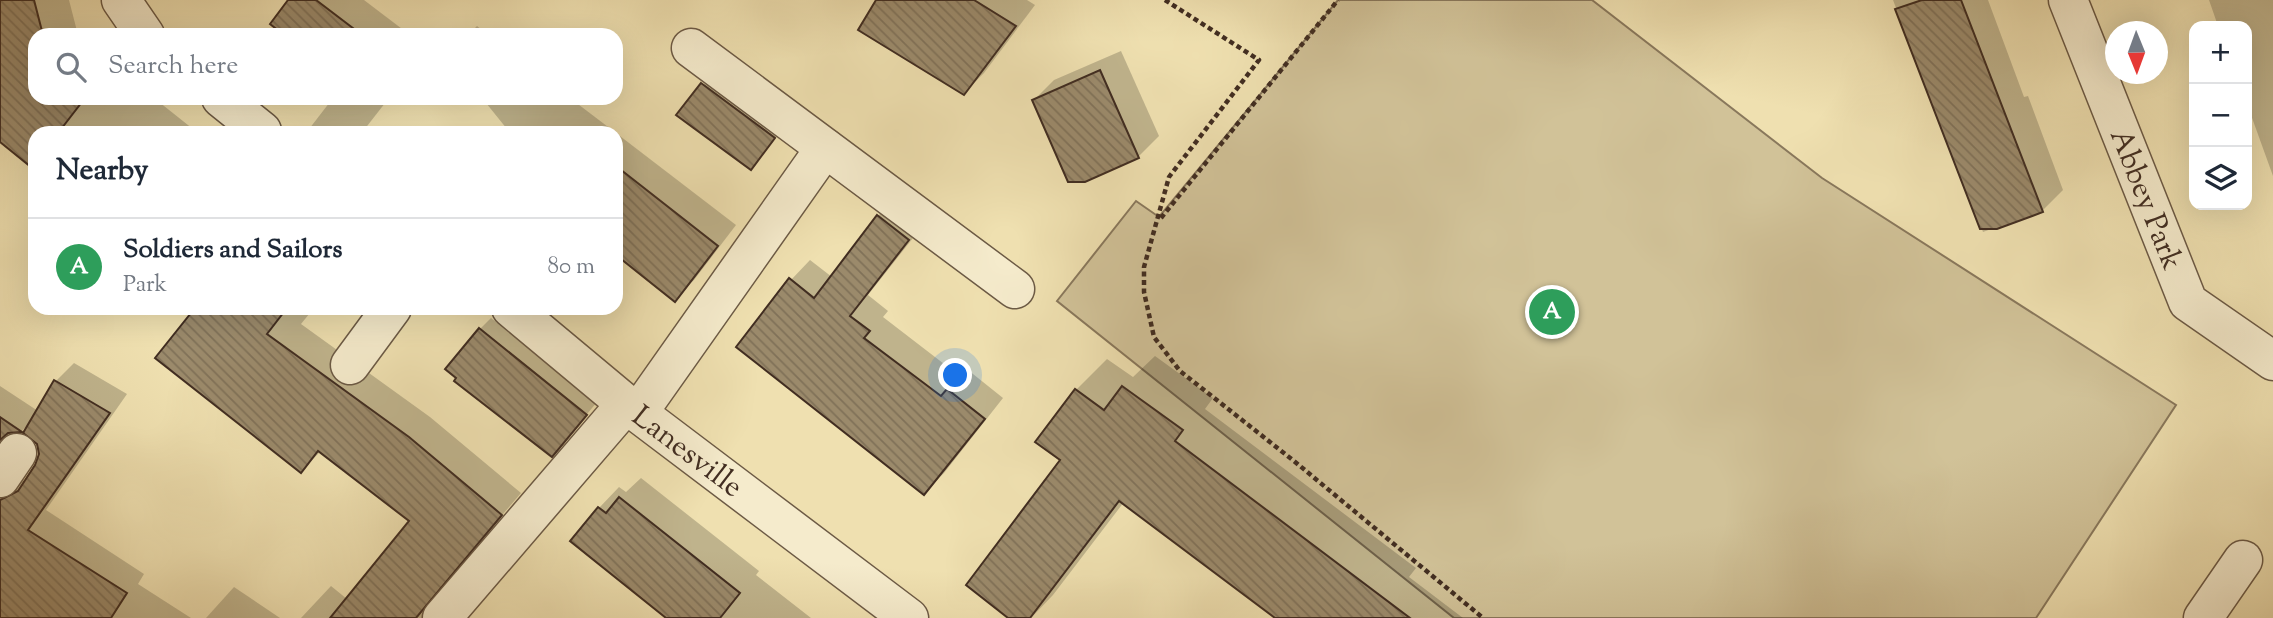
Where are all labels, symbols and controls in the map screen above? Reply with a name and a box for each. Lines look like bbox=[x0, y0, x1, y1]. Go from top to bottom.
north arrow bbox=[2105, 21, 2168, 84]
map controls bbox=[2189, 21, 2252, 210]
button: + bbox=[2189, 21, 2252, 84]
search box bbox=[28, 28, 623, 105]
icon: search bbox=[52, 48, 90, 86]
text: Search here bbox=[108, 48, 238, 85]
button: − bbox=[2189, 84, 2252, 147]
street label: Abbey Park bbox=[2097, 123, 2192, 277]
button: layers bbox=[2189, 147, 2252, 210]
text: Nearby bbox=[56, 150, 148, 193]
text: Soldiers and Sailors bbox=[123, 232, 343, 269]
text: A bbox=[70, 251, 88, 284]
text: 80 m bbox=[547, 251, 595, 284]
text: Park bbox=[123, 269, 167, 302]
pin: A bbox=[1529, 286, 1575, 338]
your location bbox=[938, 358, 972, 392]
street label: Lanesville bbox=[622, 397, 751, 509]

